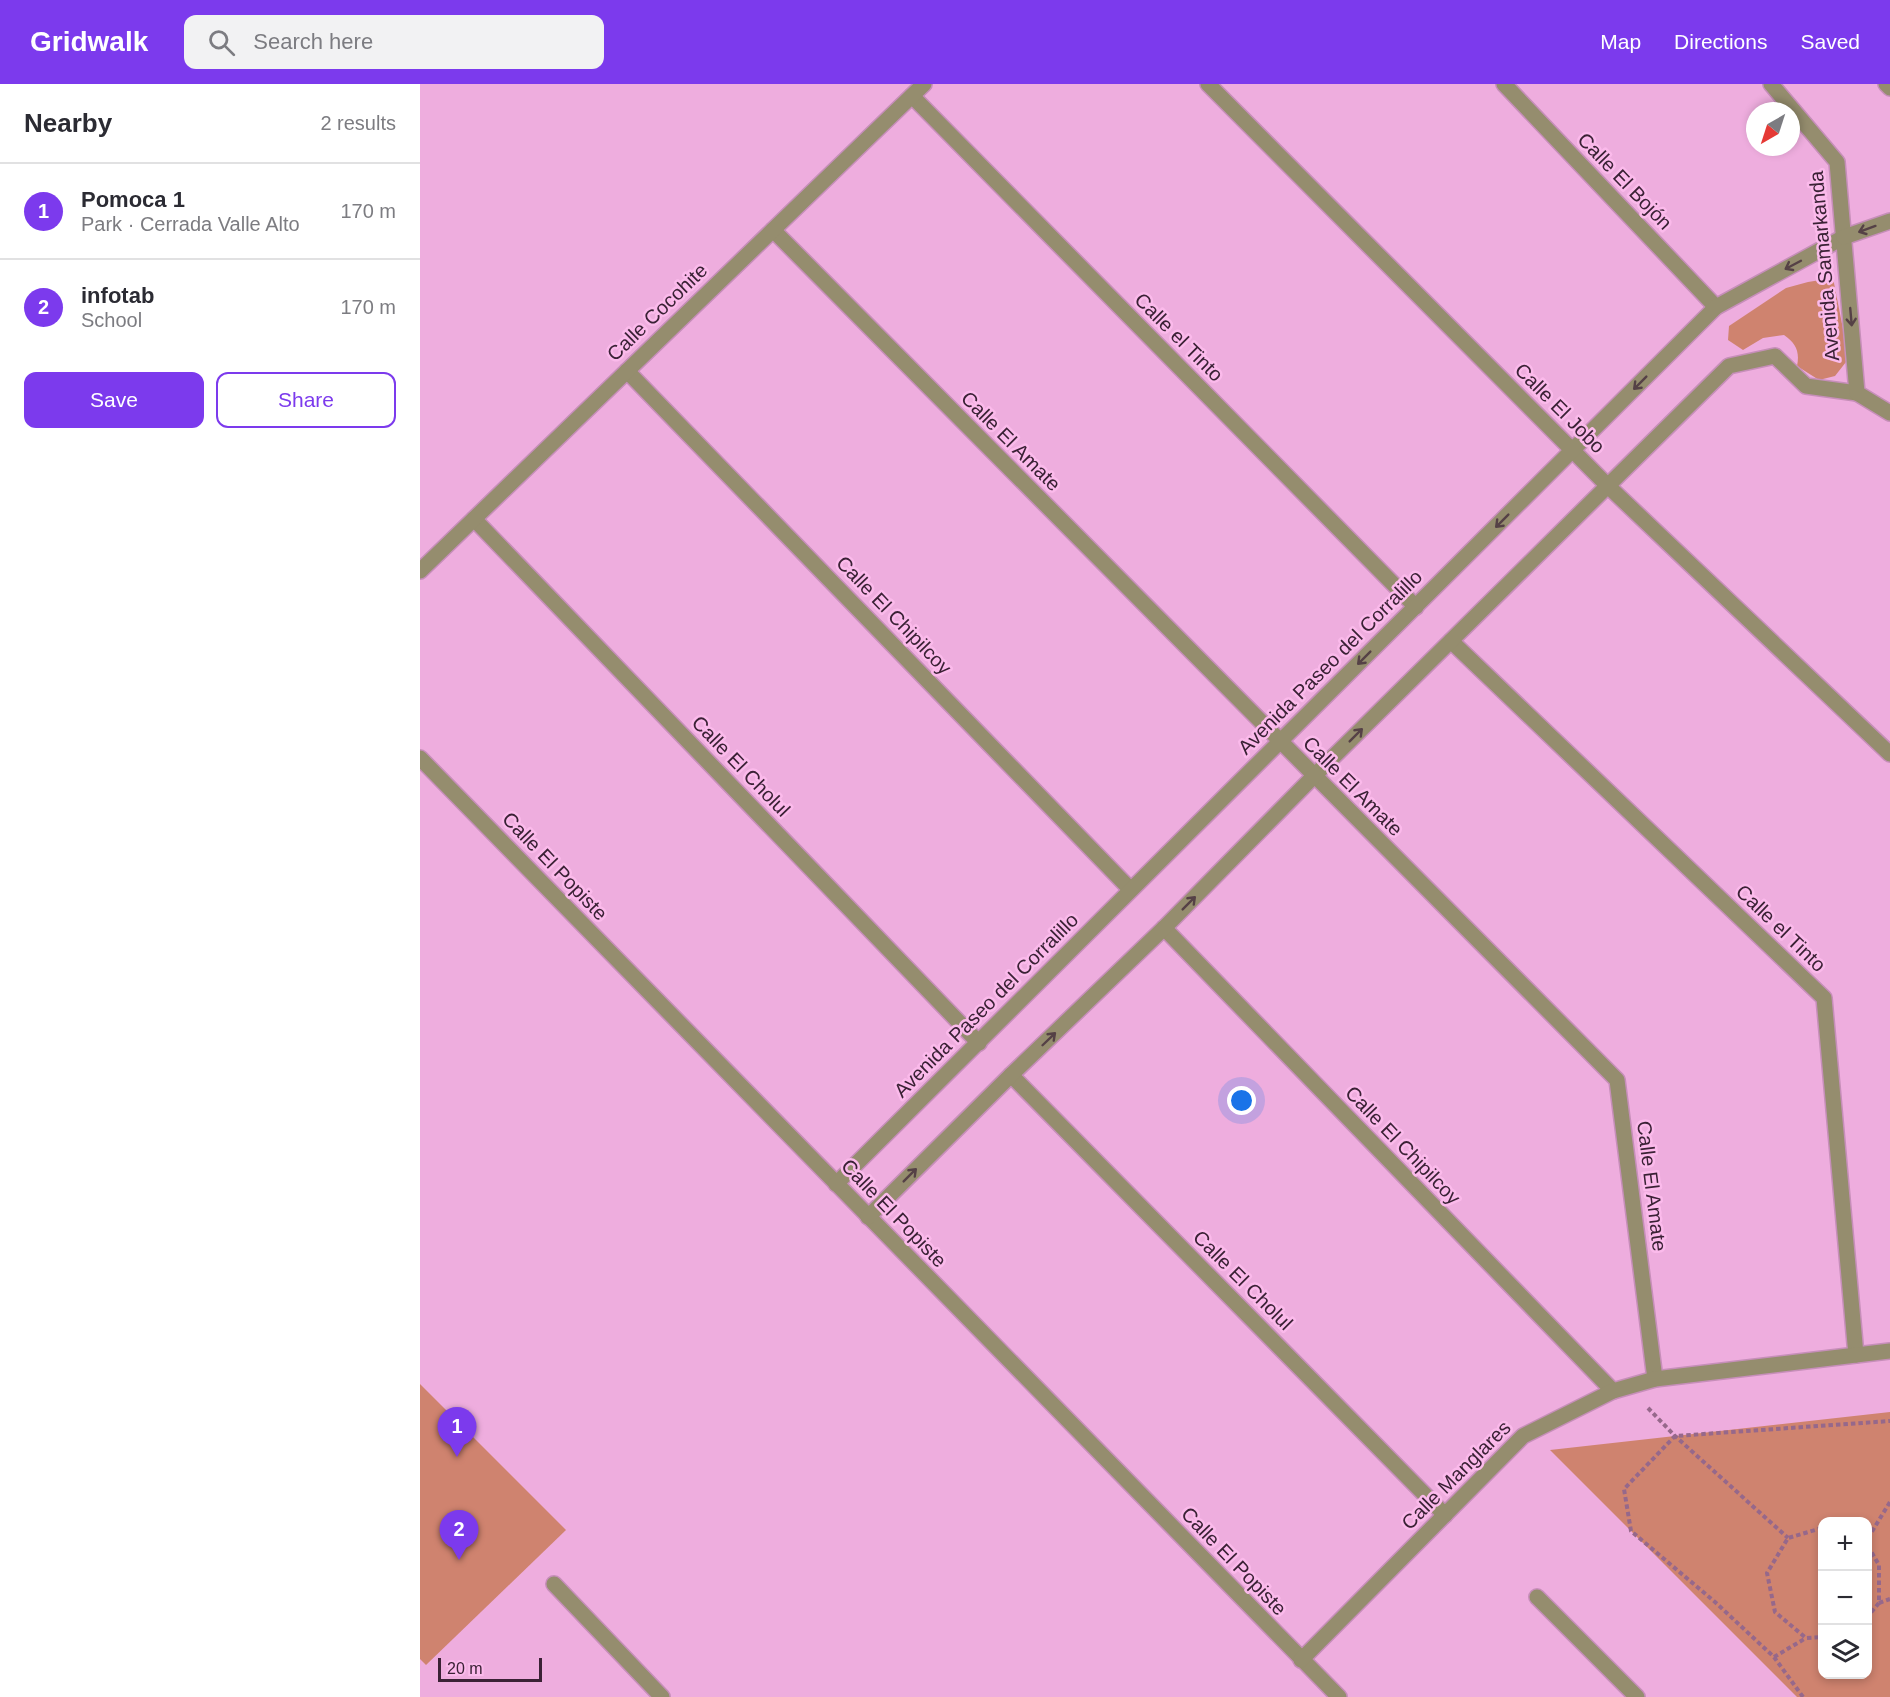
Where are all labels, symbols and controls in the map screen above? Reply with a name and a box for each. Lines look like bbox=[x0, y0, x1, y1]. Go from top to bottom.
search box bbox=[184, 15, 604, 69]
text: Gridwalk bbox=[30, 26, 148, 57]
icon: search bbox=[205, 26, 238, 59]
text: Search here bbox=[253, 29, 373, 54]
text: Map bbox=[1600, 30, 1641, 53]
text: Directions bbox=[1674, 30, 1767, 53]
text: Saved bbox=[1800, 30, 1860, 53]
north arrow bbox=[1746, 102, 1800, 156]
text: Nearby bbox=[24, 108, 112, 138]
text: 2 results bbox=[320, 112, 396, 134]
street label: Calle El Bojón bbox=[1573, 128, 1677, 234]
street label: Avenida Samarkanda bbox=[1805, 169, 1843, 362]
text: Pomoca 1 bbox=[81, 187, 185, 212]
text: 1 bbox=[38, 200, 49, 222]
text: 170 m bbox=[340, 200, 396, 222]
text: Park · Cerrada Valle Alto bbox=[81, 213, 300, 235]
one-way arrow bbox=[1858, 225, 1877, 236]
street label: Calle Cocohite bbox=[603, 259, 711, 365]
one-way arrow bbox=[1785, 259, 1802, 271]
text: infotab bbox=[81, 283, 154, 308]
street label: Calle el Tinto bbox=[1130, 288, 1228, 386]
text: 2 bbox=[38, 296, 49, 318]
text: 170 m bbox=[340, 296, 396, 318]
one-way arrow bbox=[1846, 306, 1857, 326]
text: School bbox=[81, 309, 142, 331]
street label: Calle El Jobo bbox=[1511, 359, 1609, 457]
button: Save bbox=[24, 372, 204, 428]
button: Share bbox=[216, 372, 396, 428]
one-way arrow bbox=[1632, 375, 1647, 390]
street label: Calle El Amate bbox=[957, 387, 1065, 495]
one-way arrow bbox=[1495, 513, 1509, 528]
street label: Calle El Chipilcoy bbox=[832, 551, 956, 679]
street label: Avenida Paseo del Corralillo bbox=[1234, 566, 1426, 758]
one-way arrow bbox=[1357, 651, 1371, 666]
street label: Calle El Cholul bbox=[688, 711, 794, 821]
one-way arrow bbox=[1348, 728, 1363, 742]
street label: Calle El Amate bbox=[1299, 732, 1407, 840]
street label: Calle El Popiste bbox=[498, 808, 612, 924]
street label: Calle el Tinto bbox=[1732, 880, 1830, 976]
one-way arrow bbox=[1181, 896, 1196, 911]
street label: Avenida Paseo del Corralillo bbox=[890, 909, 1082, 1101]
one-way arrow bbox=[1041, 1032, 1056, 1046]
street label: Calle El Chipilcoy bbox=[1341, 1081, 1465, 1209]
your location bbox=[1227, 1086, 1256, 1115]
street label: Calle El Amate bbox=[1633, 1120, 1671, 1252]
street label: Calle El Popiste bbox=[837, 1155, 951, 1271]
one-way arrow bbox=[902, 1168, 917, 1183]
street label: Calle El Cholul bbox=[1189, 1226, 1297, 1334]
pin: 1 bbox=[438, 1408, 477, 1457]
street label: Calle Manglares bbox=[1397, 1416, 1515, 1534]
street label: Calle El Popiste bbox=[1177, 1503, 1291, 1619]
pin: 2 bbox=[440, 1510, 478, 1560]
map controls bbox=[1818, 1517, 1872, 1679]
button: + bbox=[1818, 1517, 1872, 1571]
button: − bbox=[1818, 1571, 1872, 1625]
button: layers bbox=[1818, 1625, 1872, 1679]
scale bar bbox=[438, 1655, 542, 1682]
text: 20 m bbox=[447, 1660, 483, 1677]

